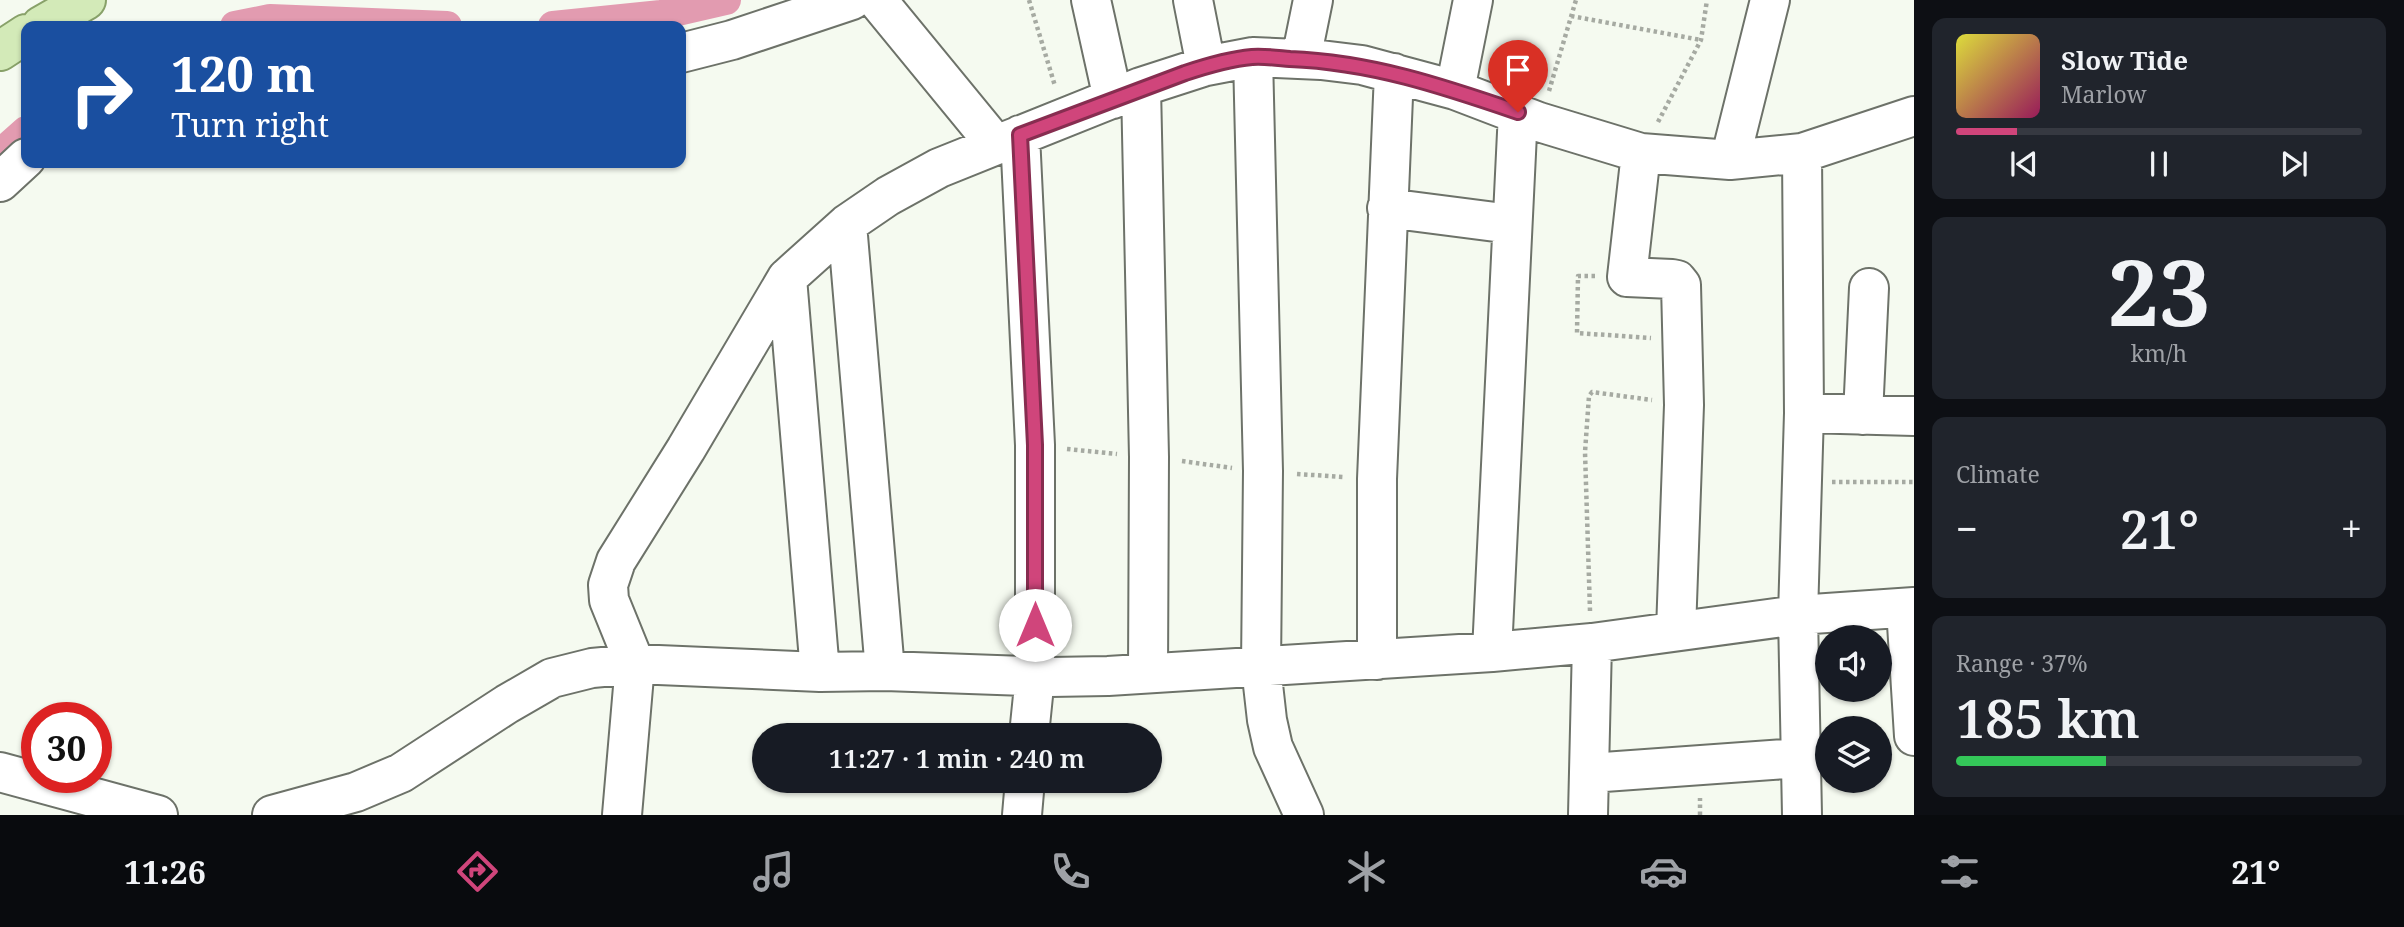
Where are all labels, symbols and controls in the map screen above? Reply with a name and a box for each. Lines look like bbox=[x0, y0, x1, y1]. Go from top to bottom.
text: 120 m bbox=[171, 40, 315, 106]
pin bbox=[1488, 40, 1548, 112]
text: Slow Tide bbox=[2061, 42, 2188, 78]
icon: right bbox=[56, 49, 147, 140]
icon: arrive bbox=[1499, 51, 1537, 89]
text: Marlow bbox=[2061, 78, 2147, 110]
text: Turn right bbox=[171, 103, 329, 146]
icon: previous bbox=[2005, 145, 2043, 183]
icon: pause bbox=[2140, 145, 2178, 183]
icon: next bbox=[2275, 145, 2313, 183]
text: 23 bbox=[2108, 229, 2210, 353]
text: km/h bbox=[2131, 337, 2187, 369]
text: Climate bbox=[1956, 458, 2040, 490]
text: 21° bbox=[2120, 493, 2199, 564]
text: − bbox=[1956, 502, 1978, 554]
text: + bbox=[2341, 502, 2362, 554]
position arrow bbox=[998, 588, 1072, 662]
map controls bbox=[1815, 625, 1892, 793]
button: sound bbox=[1815, 625, 1892, 702]
text: Range · 37% bbox=[1956, 647, 2088, 679]
text: 185 km bbox=[1956, 682, 2140, 753]
speed limit sign: 30 bbox=[21, 702, 112, 793]
button: layers bbox=[1815, 716, 1892, 793]
text: 11:27 · 1 min · 240 m bbox=[829, 740, 1085, 776]
icon: directions bbox=[453, 847, 502, 896]
icon: music bbox=[749, 847, 798, 896]
icon: phone bbox=[1046, 847, 1095, 896]
icon: climate bbox=[1342, 847, 1391, 896]
icon: car bbox=[1639, 847, 1688, 896]
icon: filters bbox=[1935, 847, 1984, 896]
text: 11:26 bbox=[124, 850, 206, 893]
text: 21° bbox=[2231, 850, 2280, 893]

